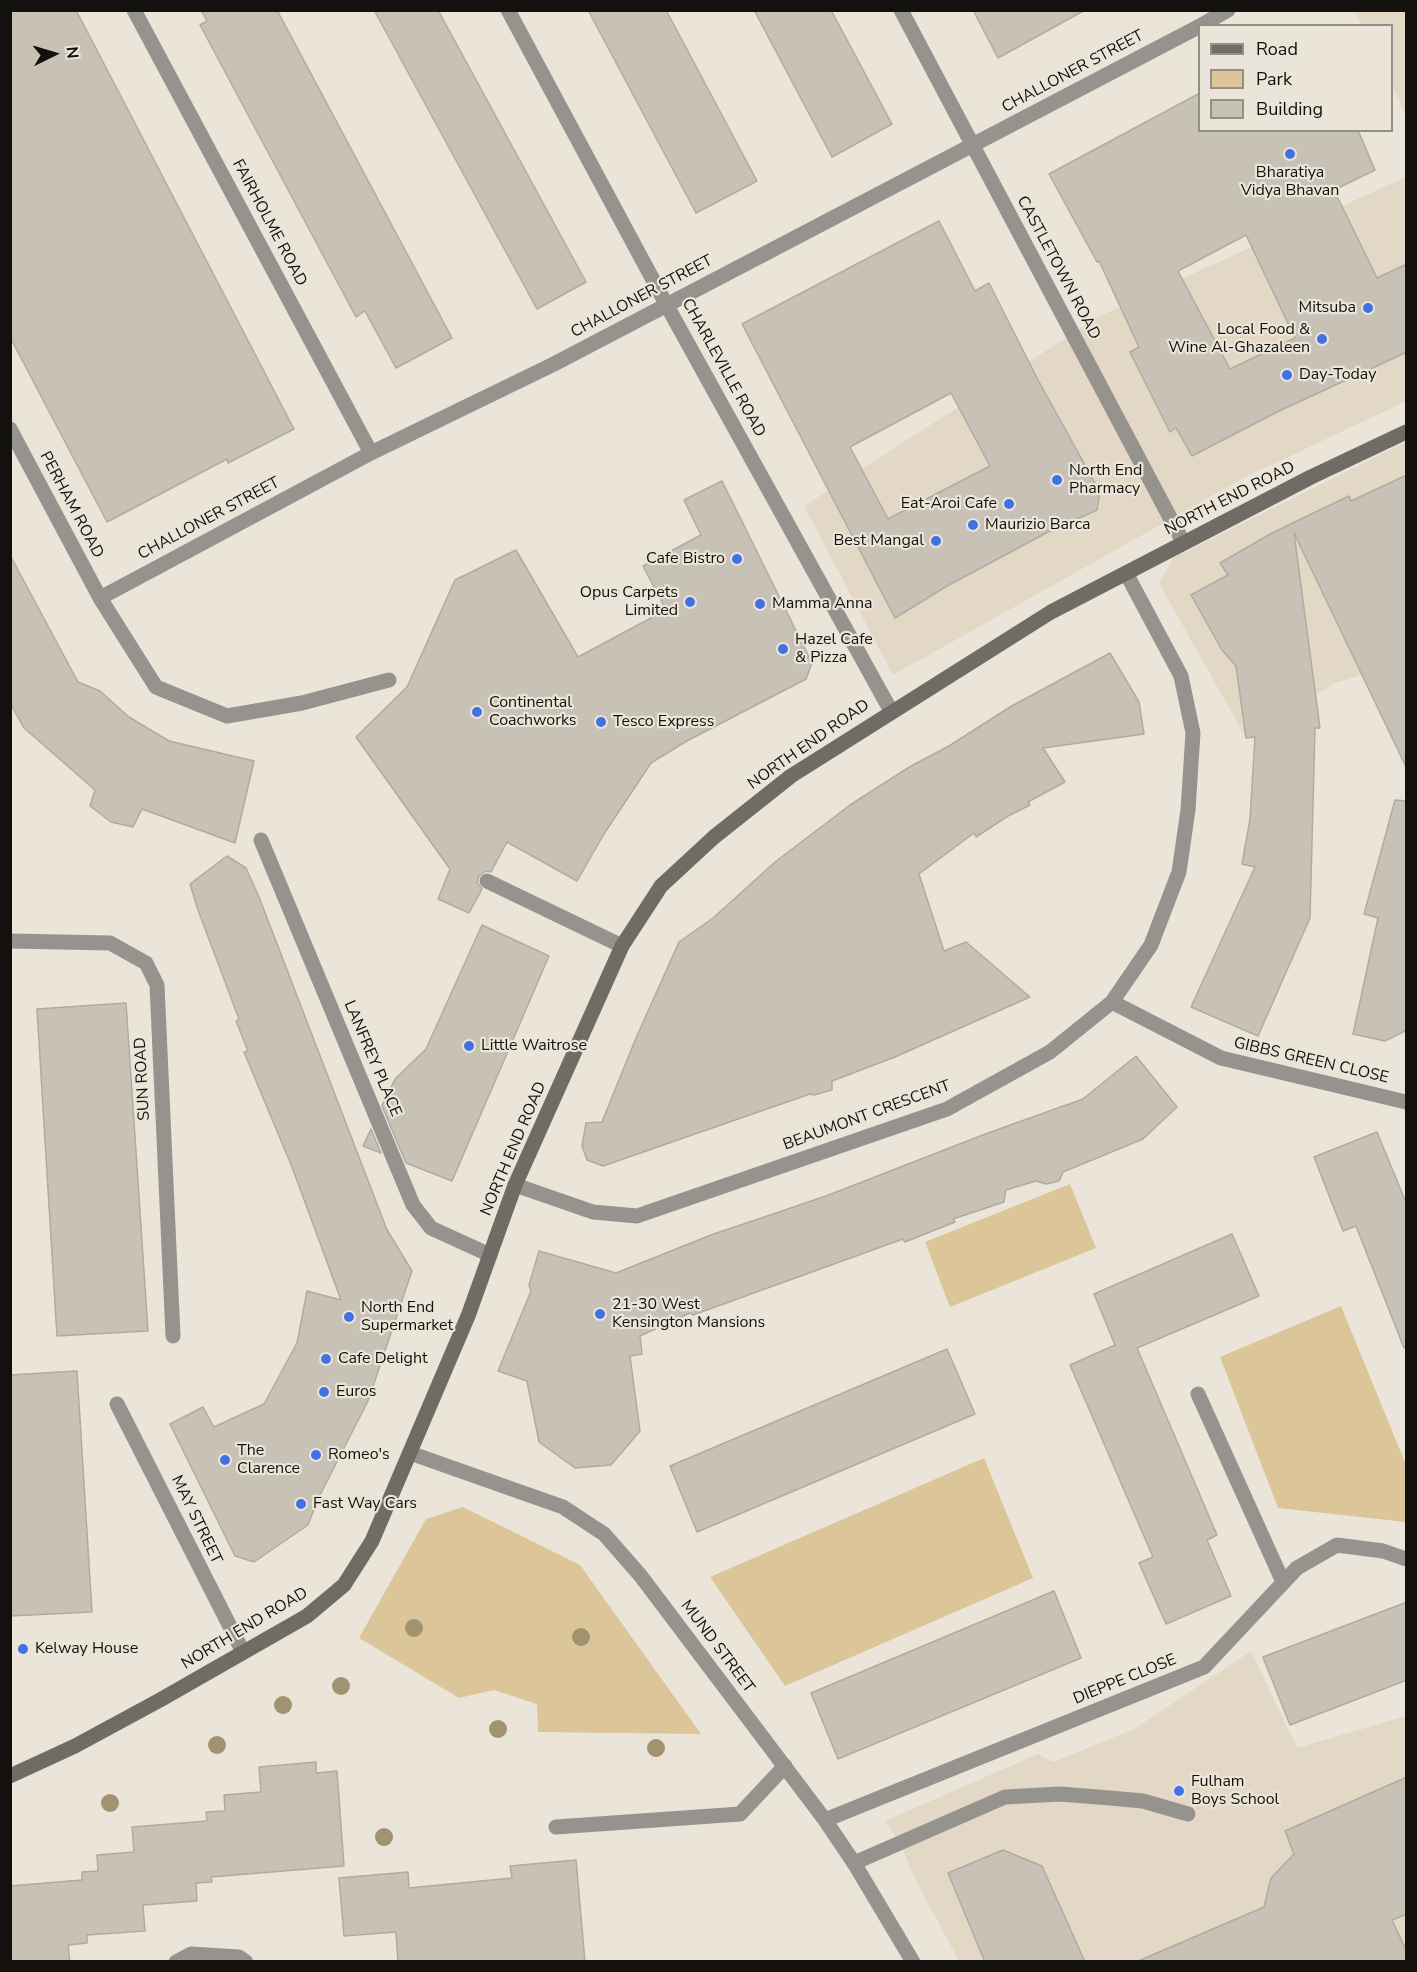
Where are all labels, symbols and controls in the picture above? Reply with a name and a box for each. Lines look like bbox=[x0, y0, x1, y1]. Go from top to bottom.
north arrow bbox=[24, 24, 84, 84]
legend bbox=[1198, 24, 1393, 132]
street label: CHALLONER STREET bbox=[999, 27, 1147, 117]
text: Road bbox=[1256, 37, 1298, 61]
text: N bbox=[60, 46, 83, 59]
text: Park bbox=[1256, 67, 1292, 91]
text: Building bbox=[1256, 97, 1323, 121]
marker: Bharatiya Vidya Bhavan bbox=[1283, 147, 1297, 161]
street label: FAIRHOLME ROAD bbox=[227, 156, 311, 290]
place label: Bharatiya Vidya Bhavan bbox=[1241, 163, 1339, 201]
street label: CASTLETOWN ROAD bbox=[1012, 193, 1104, 343]
street label: CHALLONER STREET bbox=[568, 252, 716, 342]
street label: CHARLEVILLE ROAD bbox=[677, 295, 769, 441]
place label: Mitsuba bbox=[1299, 298, 1356, 318]
marker: Mitsuba bbox=[1361, 301, 1375, 315]
place label: Local Food & Wine Al-Ghazaleen bbox=[1168, 320, 1310, 358]
marker: Local Food & Wine Al-Ghazaleen bbox=[1315, 332, 1329, 346]
place label: Day-Today bbox=[1299, 365, 1376, 385]
marker: Day-Today bbox=[1280, 368, 1294, 382]
street label: PERHAM ROAD bbox=[35, 448, 107, 562]
street label: NORTH END ROAD bbox=[1162, 458, 1298, 540]
place label: North End Pharmacy bbox=[1069, 461, 1142, 499]
marker: North End Pharmacy bbox=[1050, 473, 1064, 487]
street label: CHALLONER STREET bbox=[135, 474, 283, 564]
place label: Eat-Aroi Cafe bbox=[901, 494, 997, 514]
marker: Eat-Aroi Cafe bbox=[1002, 497, 1016, 511]
place label: Maurizio Barca bbox=[985, 515, 1090, 535]
marker: Maurizio Barca bbox=[966, 518, 980, 532]
place label: Best Mangal bbox=[834, 531, 924, 551]
marker: Best Mangal bbox=[929, 534, 943, 548]
place label: Cafe Bistro bbox=[646, 549, 725, 569]
marker: Cafe Bistro bbox=[730, 552, 744, 566]
place label: Opus Carpets Limited bbox=[580, 583, 678, 621]
place label: Mamma Anna bbox=[772, 594, 872, 614]
marker: Opus Carpets Limited bbox=[683, 595, 697, 609]
marker: Mamma Anna bbox=[753, 597, 767, 611]
place label: Hazel Cafe & Pizza bbox=[795, 630, 873, 668]
marker: Hazel Cafe & Pizza bbox=[776, 642, 790, 656]
place label: Continental Coachworks bbox=[489, 693, 577, 731]
street label: NORTH END ROAD bbox=[745, 696, 873, 794]
marker: Continental Coachworks bbox=[470, 705, 484, 719]
place label: Tesco Express bbox=[613, 712, 714, 732]
marker: Tesco Express bbox=[594, 715, 608, 729]
street label: LANFREY PLACE bbox=[339, 998, 405, 1120]
street label: GIBBS GREEN CLOSE bbox=[1232, 1034, 1390, 1088]
place label: Little Waitrose bbox=[481, 1036, 587, 1056]
street label: SUN ROAD bbox=[131, 1037, 155, 1121]
marker: Little Waitrose bbox=[462, 1039, 476, 1053]
street label: BEAUMONT CRESCENT bbox=[781, 1077, 953, 1155]
street label: NORTH END ROAD bbox=[477, 1079, 551, 1219]
place label: 21-30 West Kensington Mansions bbox=[612, 1295, 765, 1333]
place label: North End Supermarket bbox=[361, 1298, 453, 1336]
marker: 21-30 West Kensington Mansions bbox=[593, 1307, 607, 1321]
marker: North End Supermarket bbox=[342, 1310, 356, 1324]
place label: Cafe Delight bbox=[338, 1349, 428, 1369]
marker: Cafe Delight bbox=[319, 1352, 333, 1366]
place label: Euros bbox=[336, 1382, 377, 1402]
marker: Euros bbox=[317, 1385, 331, 1399]
place label: The Clarence bbox=[237, 1441, 300, 1479]
place label: Romeo's bbox=[328, 1445, 390, 1465]
marker: Romeo's bbox=[309, 1448, 323, 1462]
marker: The Clarence bbox=[218, 1453, 232, 1467]
street label: MAY STREET bbox=[166, 1473, 226, 1567]
place label: Fast Way Cars bbox=[313, 1494, 417, 1514]
marker: Fast Way Cars bbox=[294, 1497, 308, 1511]
street label: NORTH END ROAD bbox=[178, 1584, 312, 1674]
street label: MUND STREET bbox=[676, 1597, 758, 1697]
place label: Kelway House bbox=[35, 1639, 138, 1659]
marker: Kelway House bbox=[16, 1642, 30, 1656]
street label: DIEPPE CLOSE bbox=[1071, 1651, 1179, 1709]
place label: Fulham Boys School bbox=[1191, 1772, 1279, 1810]
marker: Fulham Boys School bbox=[1172, 1784, 1186, 1798]

